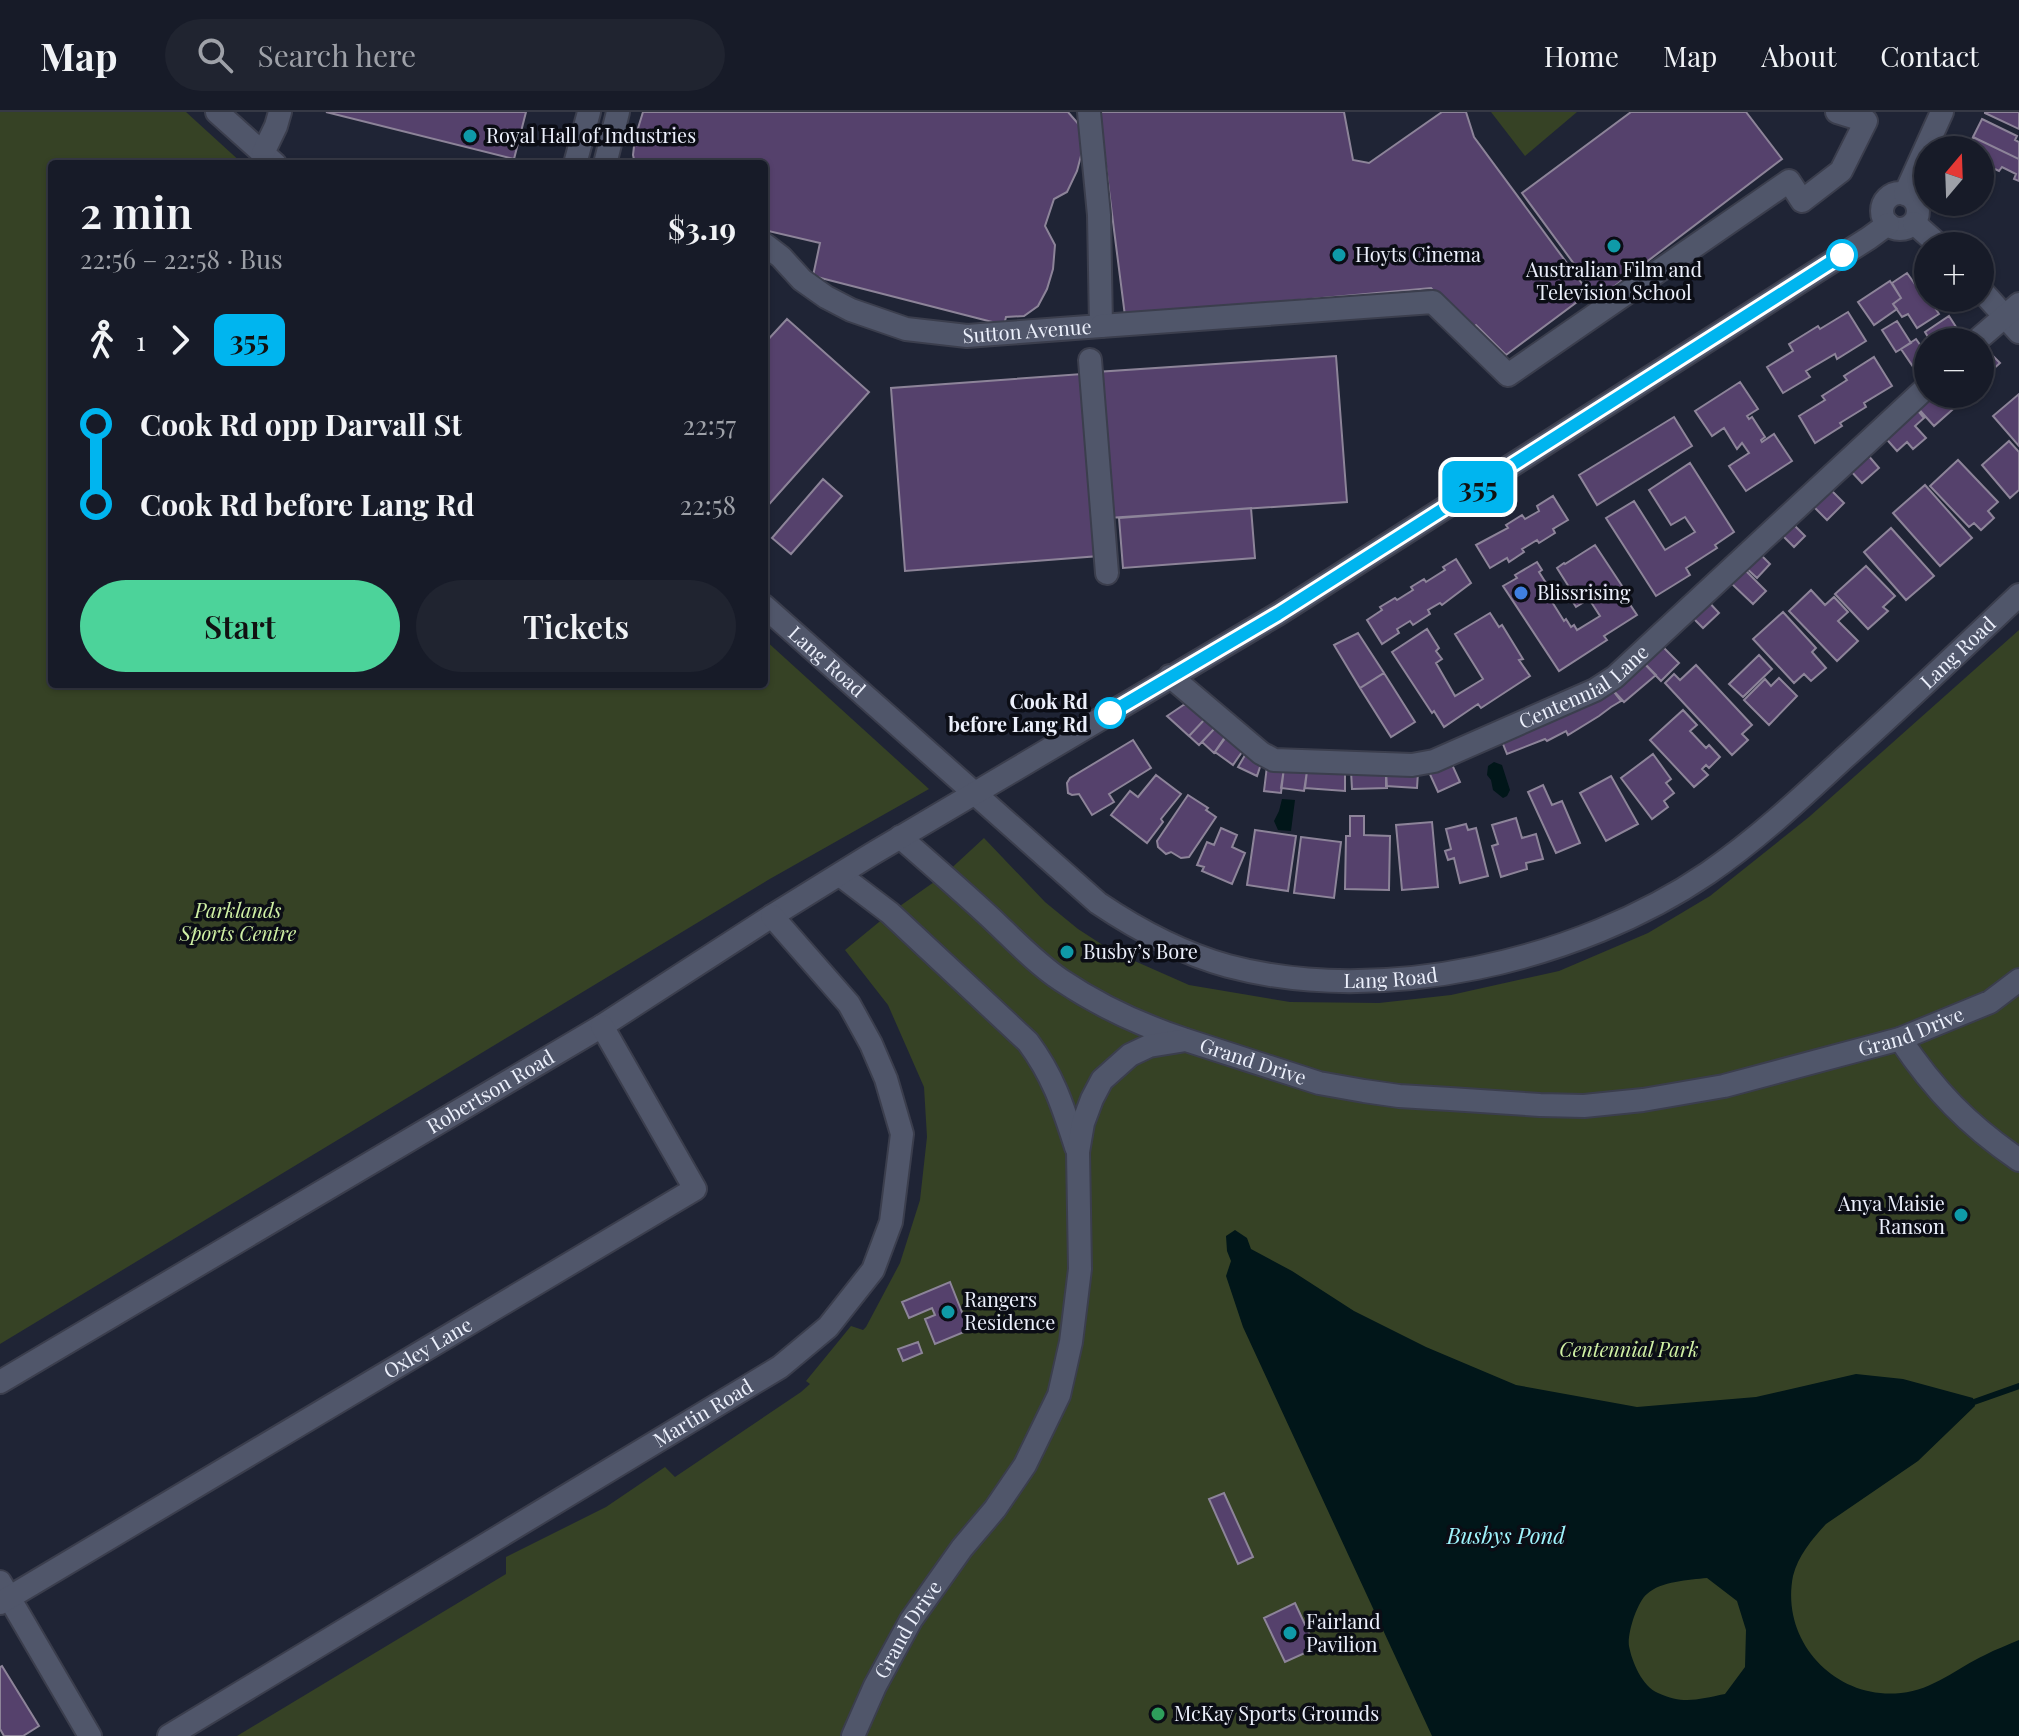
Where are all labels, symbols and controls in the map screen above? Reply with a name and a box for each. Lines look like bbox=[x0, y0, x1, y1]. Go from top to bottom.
search box bbox=[165, 19, 725, 91]
text: Map bbox=[40, 30, 117, 81]
icon: search bbox=[193, 33, 237, 77]
text: Search here bbox=[257, 35, 416, 75]
text: Home bbox=[1544, 37, 1619, 74]
text: Map bbox=[1663, 37, 1717, 74]
text: About bbox=[1761, 37, 1836, 74]
text: Contact bbox=[1880, 37, 1979, 74]
place label: Royal Hall of Industries bbox=[486, 121, 696, 148]
marker: Royal Hall of Industries bbox=[461, 127, 479, 145]
north arrow bbox=[1914, 136, 1994, 216]
map controls bbox=[1914, 136, 1994, 408]
text: 2 min bbox=[80, 181, 192, 240]
text: $3.19 bbox=[668, 208, 736, 248]
button: + bbox=[1914, 232, 1994, 312]
marker: Australian Film and Television School bbox=[1605, 237, 1623, 255]
place label: Hoyts Cinema bbox=[1355, 240, 1481, 267]
unlabelled marker bbox=[1827, 240, 1857, 270]
text: 22:56 – 22:58 · Bus bbox=[80, 241, 283, 276]
marker: Hoyts Cinema bbox=[1330, 246, 1348, 264]
place label: Australian Film and Television School bbox=[1525, 255, 1702, 305]
street label: Sutton Avenue bbox=[962, 312, 1092, 348]
icon: walk bbox=[80, 318, 124, 362]
icon: forward bbox=[158, 318, 202, 362]
text: 355 bbox=[230, 321, 269, 358]
text: 1 bbox=[136, 323, 146, 358]
button: − bbox=[1914, 328, 1994, 408]
text: Cook Rd opp Darvall St bbox=[140, 404, 462, 444]
text: 22:57 bbox=[683, 407, 736, 442]
line badge: 355 bbox=[1432, 461, 1524, 513]
text: 355 bbox=[1458, 468, 1498, 505]
text: Cook Rd before Lang Rd bbox=[140, 484, 475, 524]
text: 22:58 bbox=[680, 487, 736, 522]
place label: Blissrising bbox=[1537, 578, 1631, 605]
button: Start bbox=[80, 580, 400, 672]
button: Tickets bbox=[416, 580, 736, 672]
marker: Blissrising bbox=[1512, 584, 1530, 602]
street label: Lang Road bbox=[1913, 609, 2001, 694]
street label: Lang Road bbox=[783, 619, 872, 702]
street label: Centennial Lane bbox=[1514, 638, 1654, 734]
place label: Cook Rd before Lang Rd bbox=[948, 687, 1088, 737]
marker: Cook Rd before Lang Rd bbox=[1095, 698, 1125, 728]
park label: Parklands Sports Centre bbox=[179, 896, 297, 946]
place label: Busby’s Bore bbox=[1083, 937, 1198, 964]
marker: Busby’s Bore bbox=[1058, 943, 1076, 961]
street label: Lang Road bbox=[1343, 960, 1440, 993]
street label: Grand Drive bbox=[1855, 999, 1967, 1062]
street label: Grand Drive bbox=[1197, 1030, 1310, 1090]
street label: Robertson Road bbox=[421, 1042, 559, 1139]
place label: Anya Maisie Ranson bbox=[1837, 1189, 1945, 1239]
marker: Anya Maisie Ranson bbox=[1952, 1206, 1970, 1224]
place label: Rangers Residence bbox=[964, 1285, 1055, 1335]
marker: Rangers Residence bbox=[939, 1303, 957, 1321]
street label: Oxley Lane bbox=[378, 1310, 476, 1384]
park label: Centennial Park bbox=[1559, 1335, 1699, 1362]
street label: Martin Road bbox=[648, 1372, 757, 1453]
water label: Busbys Pond bbox=[1446, 1520, 1566, 1550]
street label: Grand Drive bbox=[867, 1574, 947, 1683]
place label: Fairland Pavilion bbox=[1306, 1607, 1381, 1657]
marker: Fairland Pavilion bbox=[1281, 1624, 1299, 1642]
place label: McKay Sports Grounds bbox=[1174, 1699, 1379, 1726]
marker: McKay Sports Grounds bbox=[1149, 1705, 1167, 1723]

